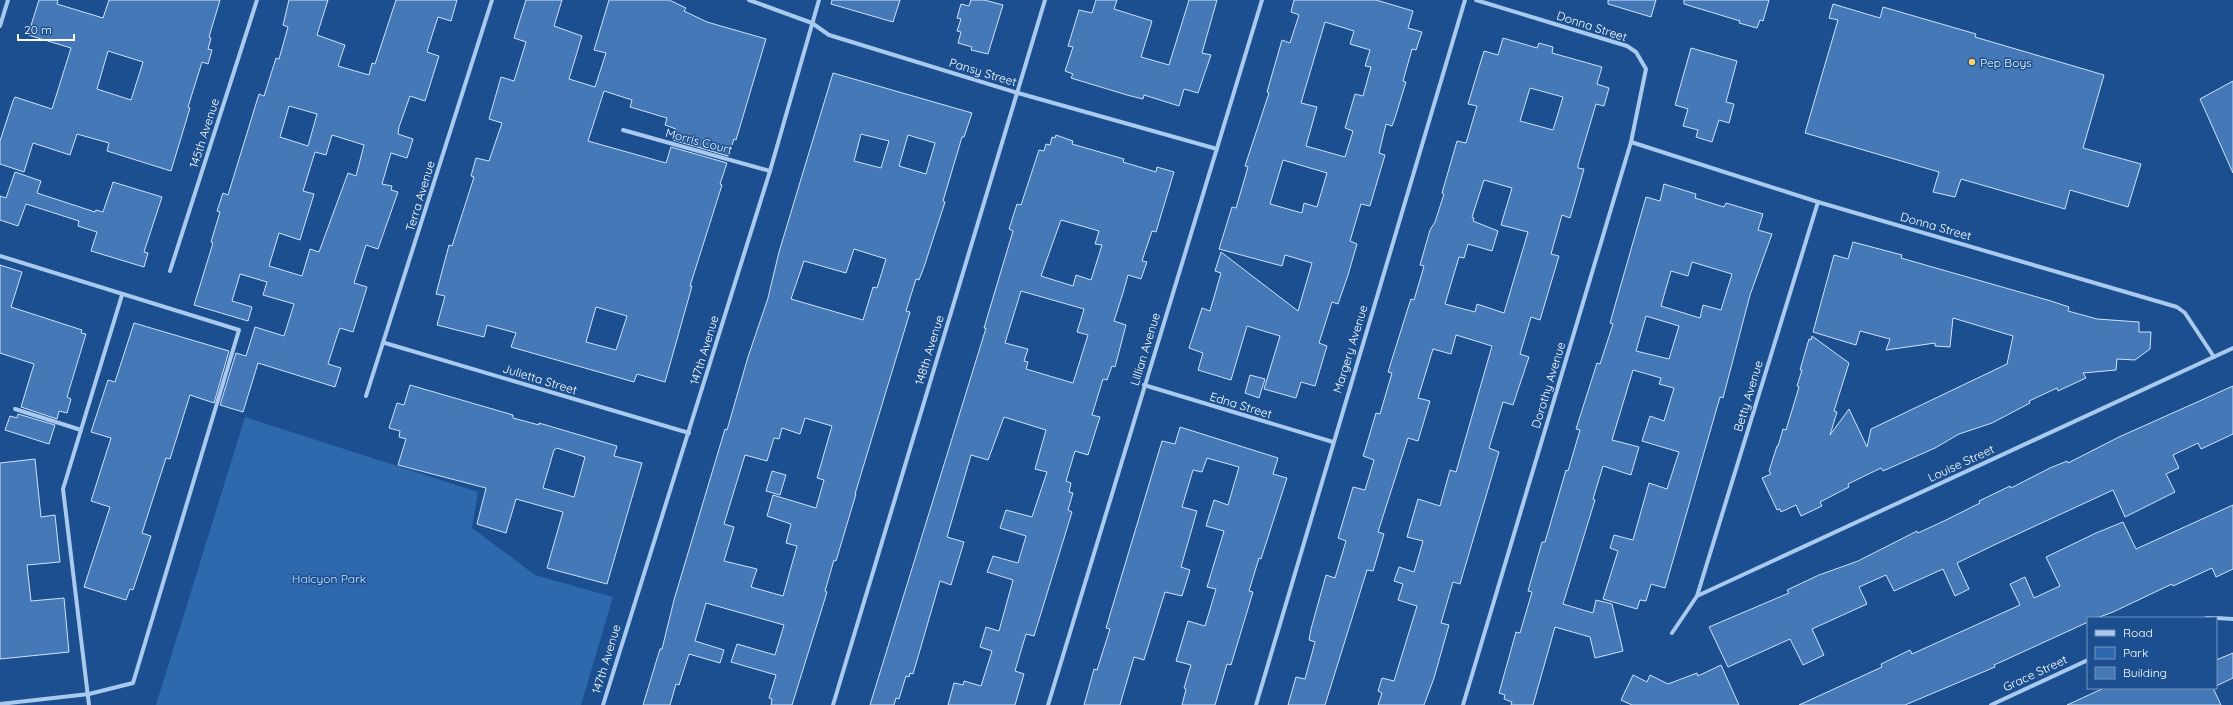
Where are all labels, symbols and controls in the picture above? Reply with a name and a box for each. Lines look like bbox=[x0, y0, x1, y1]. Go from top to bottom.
street label: Donna Street bbox=[1555, 8, 1629, 44]
scale bar bbox=[18, 16, 74, 42]
text: 20 m bbox=[24, 22, 52, 37]
street label: Pansy Street bbox=[947, 55, 1019, 89]
place label: Pep Boys bbox=[1980, 55, 2032, 70]
marker: Pep Boys bbox=[1967, 57, 1977, 67]
street label: 145th Avenue bbox=[186, 96, 222, 170]
street label: Morris Court bbox=[664, 125, 734, 157]
street label: Terra Avenue bbox=[402, 159, 438, 233]
street label: Donna Street bbox=[1899, 209, 1973, 243]
street label: Margery Avenue bbox=[1329, 303, 1371, 395]
street label: Lillian Avenue bbox=[1127, 310, 1163, 387]
street label: 147th Avenue bbox=[686, 313, 722, 386]
street label: 148th Avenue bbox=[911, 313, 947, 387]
street label: Dorothy Avenue bbox=[1528, 340, 1568, 430]
street label: Betty Avenue bbox=[1730, 358, 1766, 434]
street label: Julietta Street bbox=[501, 361, 579, 397]
street label: Edna Street bbox=[1208, 388, 1274, 422]
street label: Louise Street bbox=[1925, 441, 1997, 485]
park label: Halcyon Park bbox=[292, 571, 366, 586]
legend bbox=[2087, 617, 2217, 689]
street label: 147th Avenue bbox=[588, 622, 624, 695]
text: Road bbox=[2123, 625, 2153, 640]
text: Park bbox=[2123, 645, 2148, 660]
street label: Grace Street bbox=[2000, 652, 2070, 694]
text: Building bbox=[2123, 665, 2167, 680]

